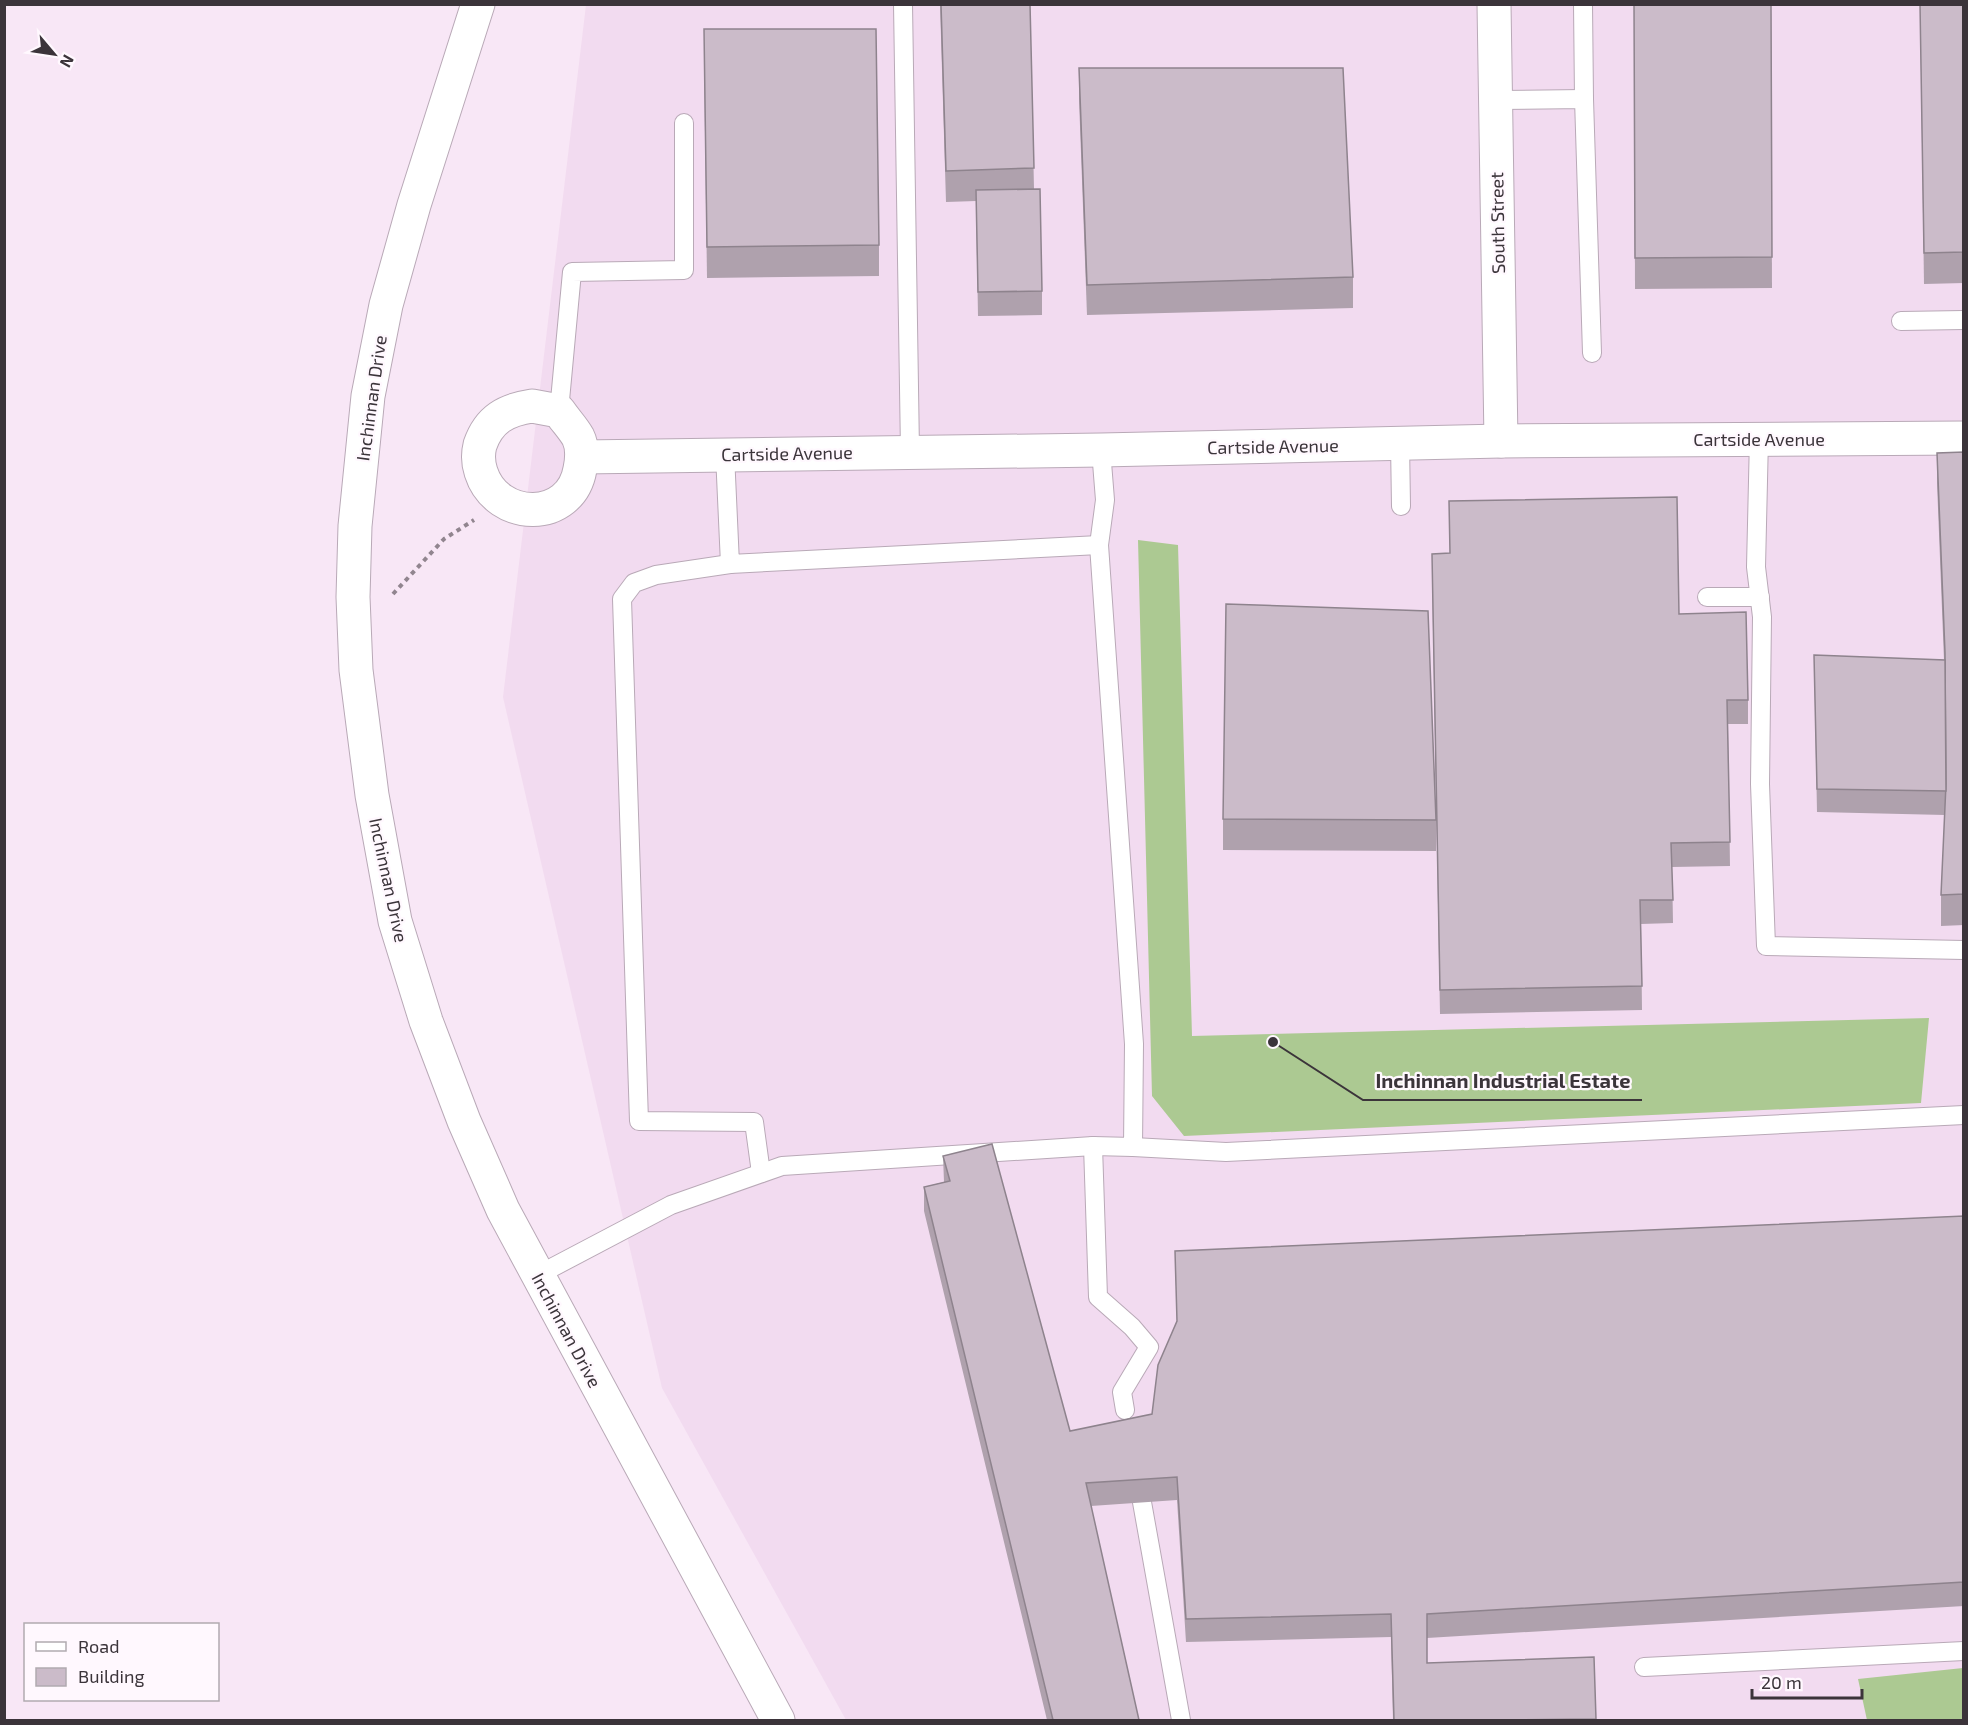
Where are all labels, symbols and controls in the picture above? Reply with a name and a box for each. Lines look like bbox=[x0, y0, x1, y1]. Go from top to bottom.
north arrow bbox=[24, 24, 84, 84]
text: N bbox=[56, 52, 79, 71]
street label: South Street bbox=[1485, 172, 1509, 274]
street label: Inchinnan Drive bbox=[351, 334, 391, 462]
street label: Cartside Avenue bbox=[1693, 428, 1825, 450]
street label: Cartside Avenue bbox=[1207, 434, 1339, 458]
street label: Cartside Avenue bbox=[721, 441, 853, 465]
street label: Inchinnan Drive bbox=[365, 816, 413, 944]
callout: Inchinnan Industrial Estate bbox=[1363, 1062, 1642, 1100]
text: Inchinnan Industrial Estate bbox=[1376, 1068, 1631, 1092]
street label: Inchinnan Drive bbox=[527, 1269, 607, 1391]
legend bbox=[24, 1623, 219, 1701]
text: Road bbox=[78, 1635, 119, 1657]
scale bar bbox=[1752, 1662, 1862, 1700]
text: Building bbox=[78, 1665, 145, 1687]
text: 20 m bbox=[1761, 1671, 1802, 1693]

